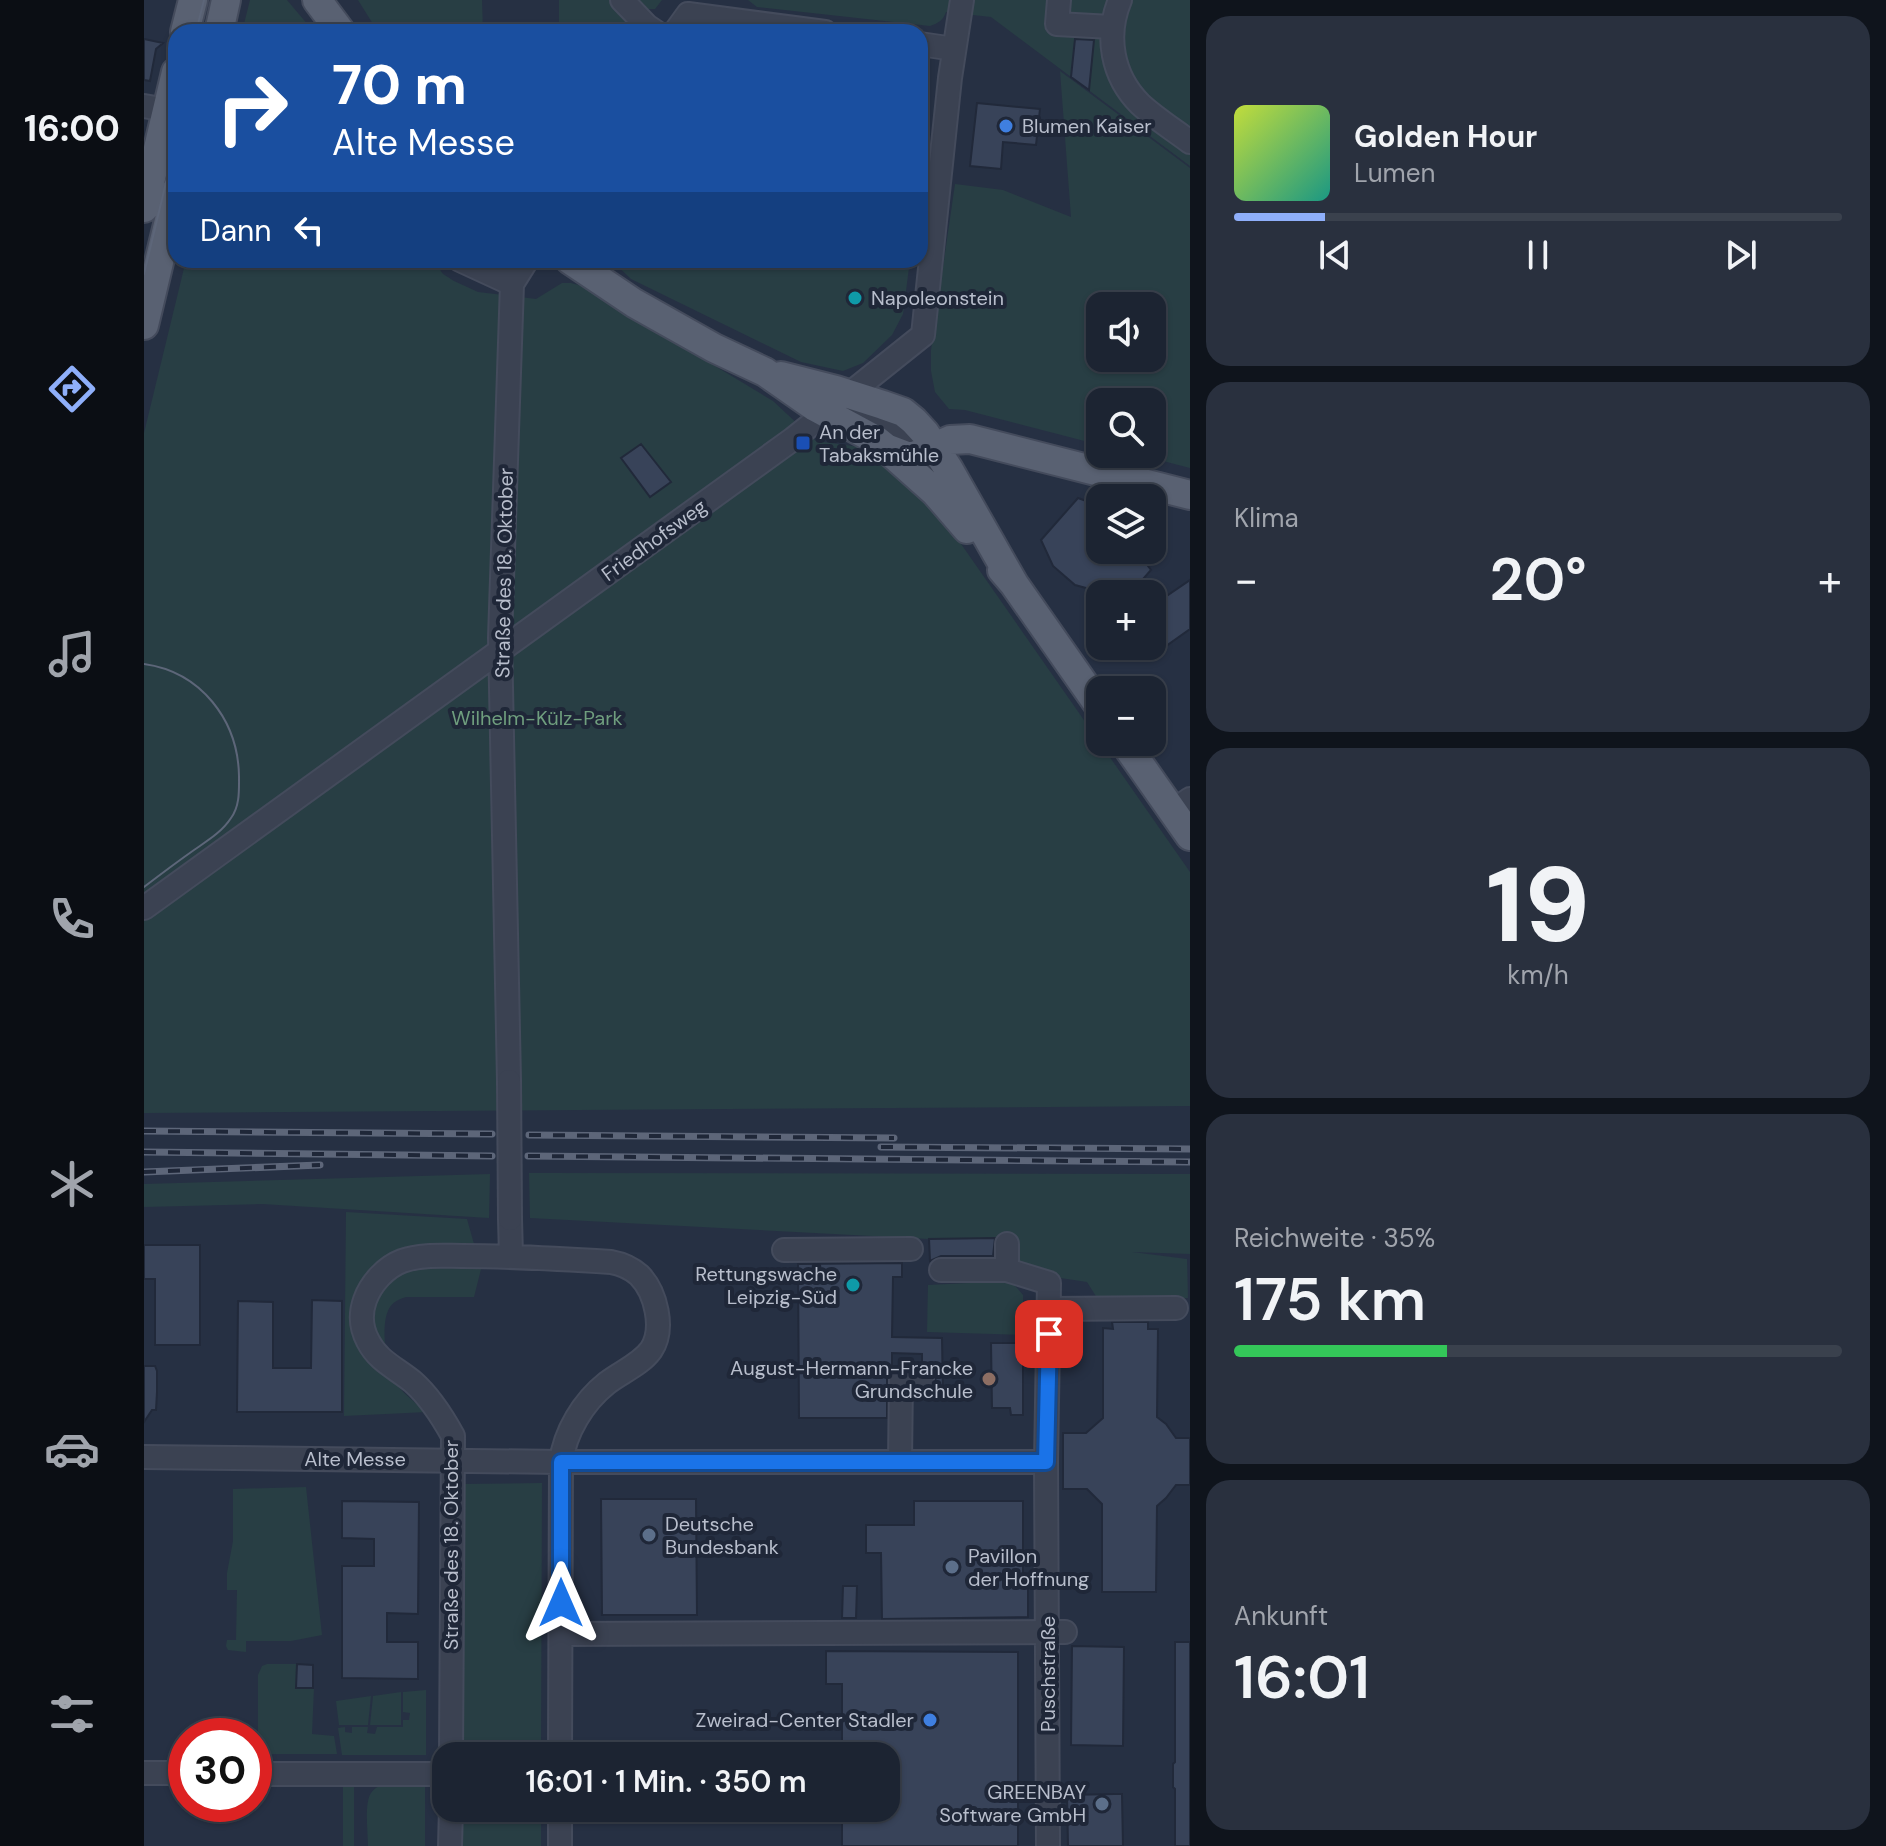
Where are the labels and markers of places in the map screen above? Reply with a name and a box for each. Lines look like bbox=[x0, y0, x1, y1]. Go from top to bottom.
place label: Blumen Kaiser bbox=[1022, 113, 1152, 139]
marker: Blumen Kaiser bbox=[997, 117, 1015, 135]
place label: Napoleonstein bbox=[871, 285, 1004, 311]
marker: Napoleonstein bbox=[846, 289, 864, 307]
place label: An der Tabaksmühle bbox=[819, 419, 939, 468]
marker: An der Tabaksmühle bbox=[794, 434, 812, 452]
place label: Rettungswache Leipzig-Süd bbox=[695, 1261, 837, 1310]
marker: Rettungswache Leipzig-Süd bbox=[844, 1276, 862, 1294]
pin bbox=[1015, 1300, 1083, 1368]
place label: August-Hermann-Francke Grundschule bbox=[730, 1355, 973, 1404]
marker: August-Hermann-Francke Grundschule bbox=[980, 1370, 998, 1388]
place label: Deutsche Bundesbank bbox=[665, 1511, 779, 1560]
marker: Deutsche Bundesbank bbox=[640, 1526, 658, 1544]
place label: Pavillon der Hoffnung bbox=[968, 1543, 1089, 1592]
marker: Pavillon der Hoffnung bbox=[943, 1558, 961, 1576]
place label: Zweirad-Center Stadler bbox=[696, 1707, 914, 1733]
marker: Zweirad-Center Stadler bbox=[921, 1711, 939, 1729]
place label: GREENBAY Software GmbH bbox=[939, 1779, 1086, 1828]
marker: GREENBAY Software GmbH bbox=[1093, 1795, 1111, 1813]

